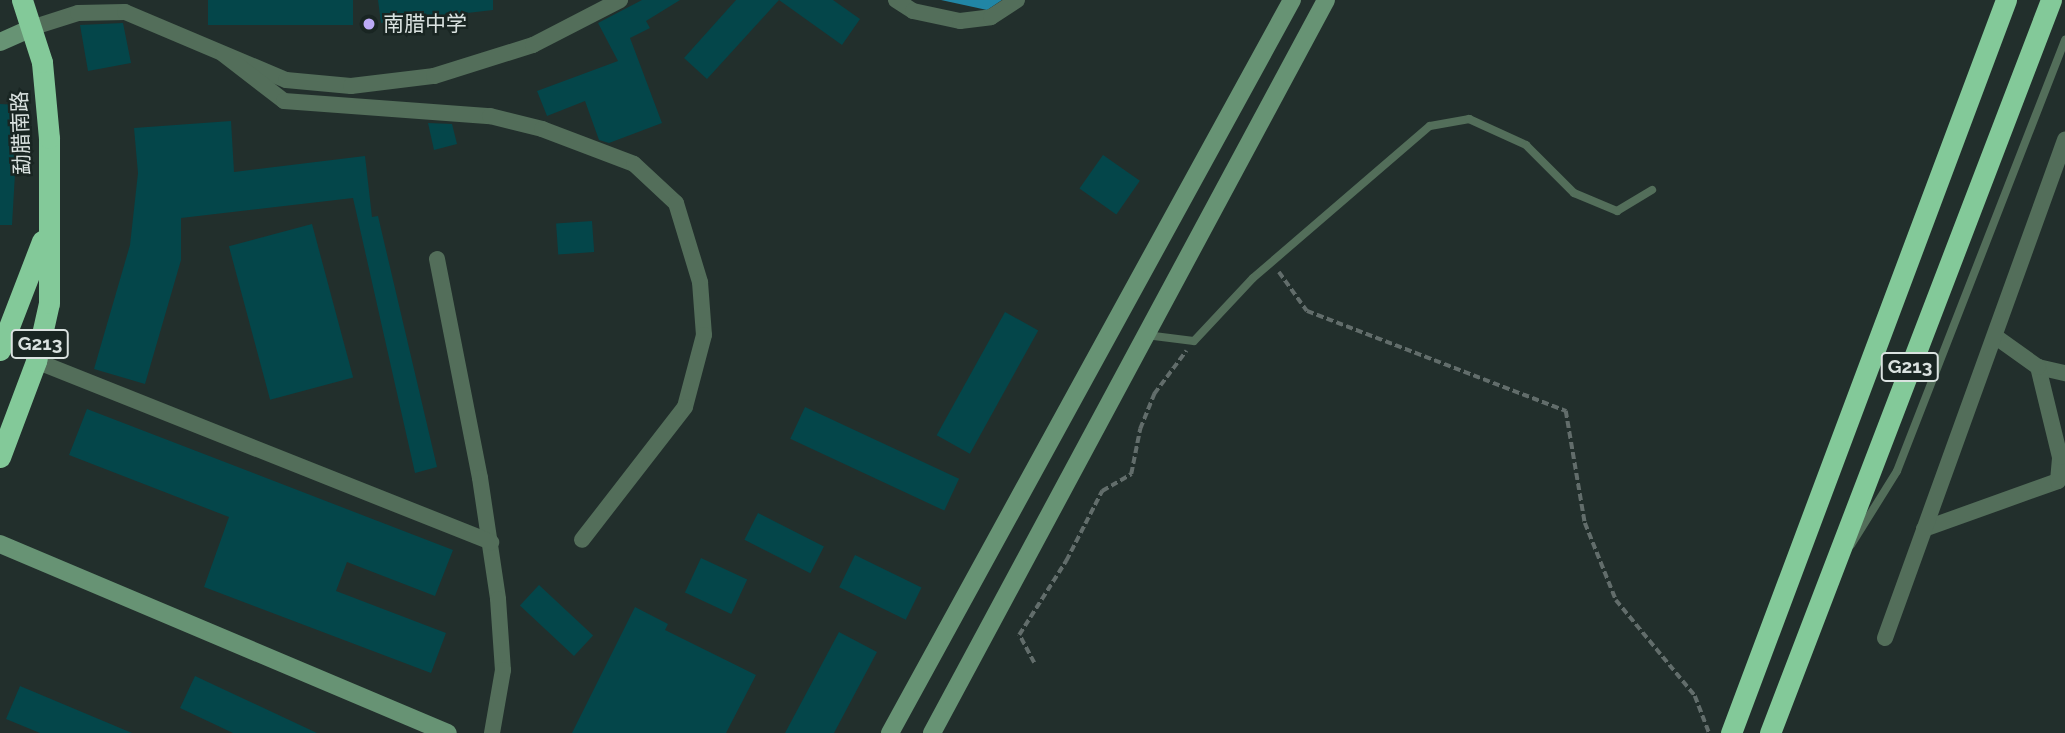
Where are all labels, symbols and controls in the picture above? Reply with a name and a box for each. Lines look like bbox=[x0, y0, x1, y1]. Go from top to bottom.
place label: 南腊中学 bbox=[383, 11, 467, 37]
marker: 南腊中学 bbox=[361, 16, 377, 32]
street label: 勐腊南路 bbox=[7, 91, 35, 175]
road number: G213 bbox=[10, 328, 70, 360]
road number: G213 bbox=[1880, 352, 1940, 382]

